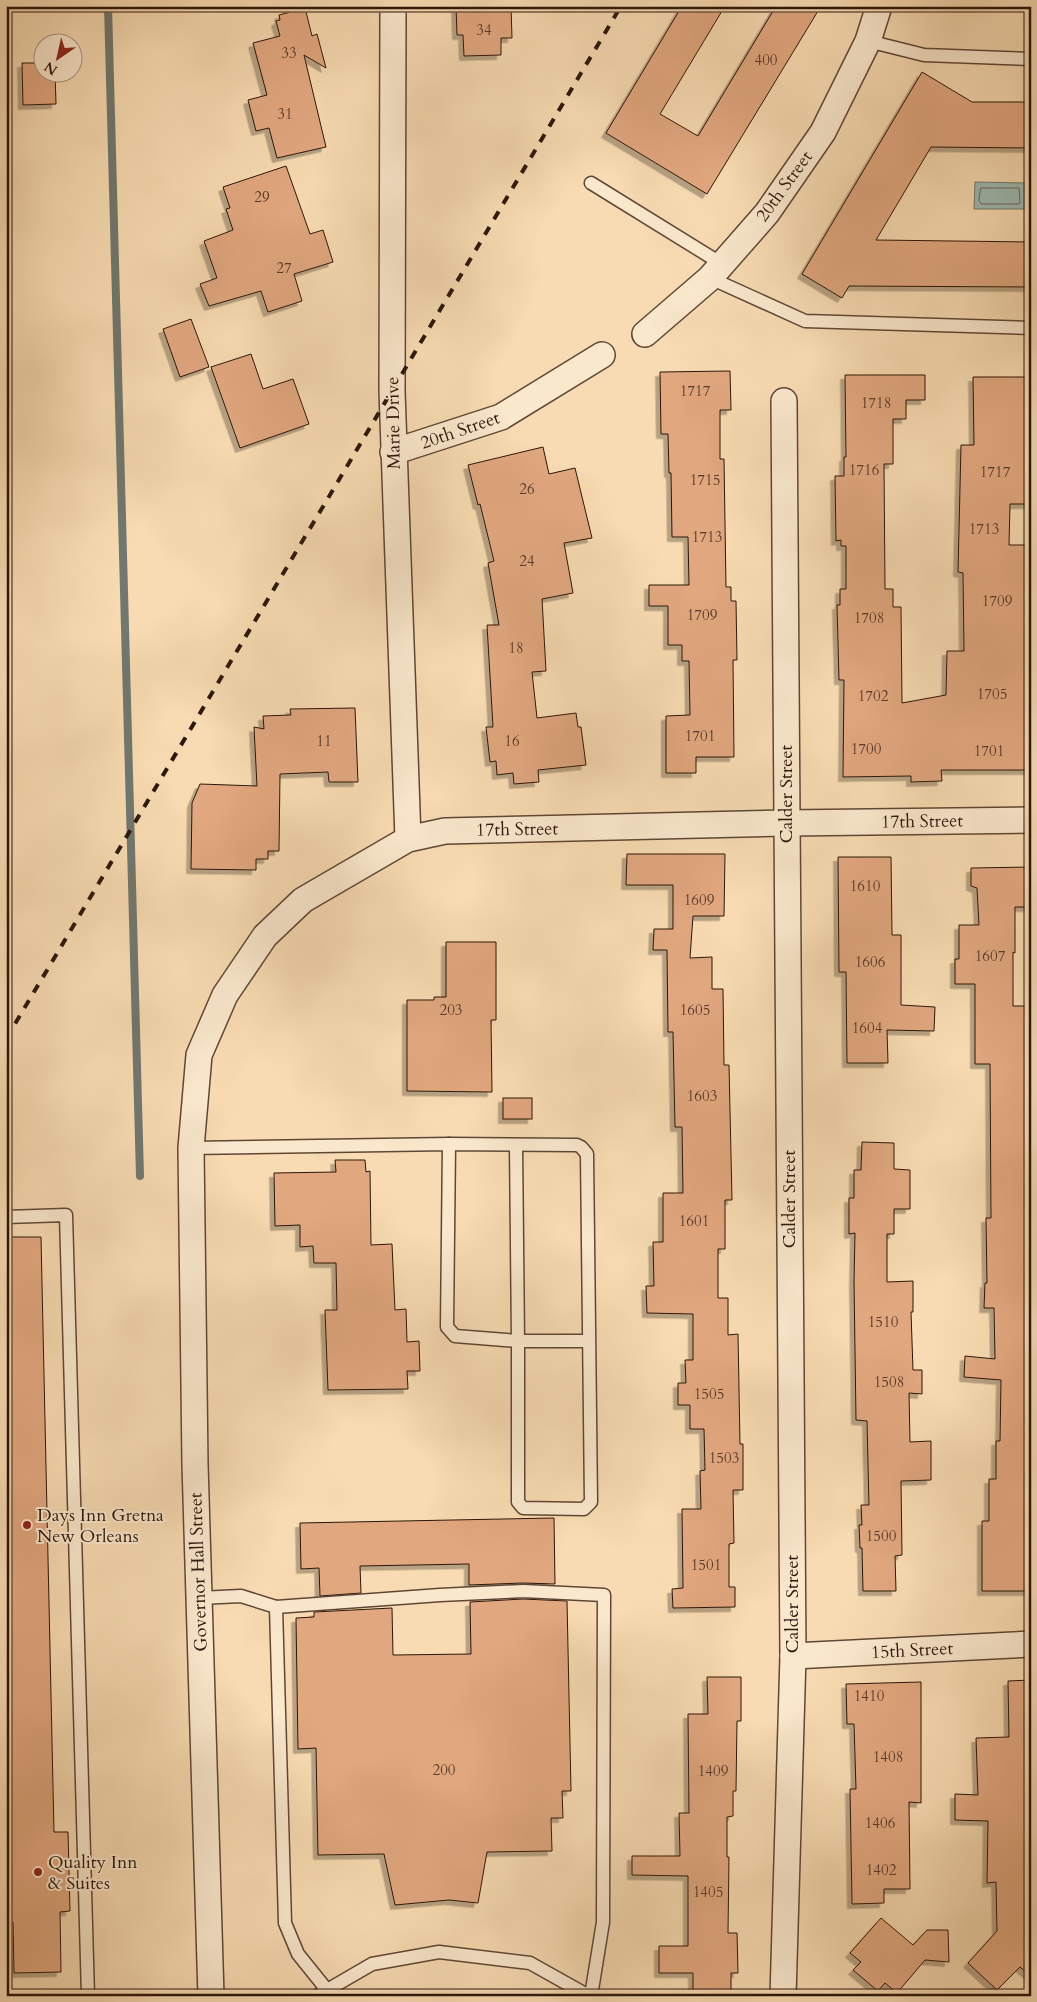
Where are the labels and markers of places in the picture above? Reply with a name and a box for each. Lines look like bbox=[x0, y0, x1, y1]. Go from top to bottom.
place label: Days Inn Gretna New Orleans bbox=[37, 1503, 164, 1549]
marker: Days Inn Gretna New Orleans bbox=[21, 1519, 33, 1531]
place label: Quality Inn & Suites bbox=[48, 1850, 138, 1896]
marker: Quality Inn & Suites bbox=[32, 1866, 44, 1878]

